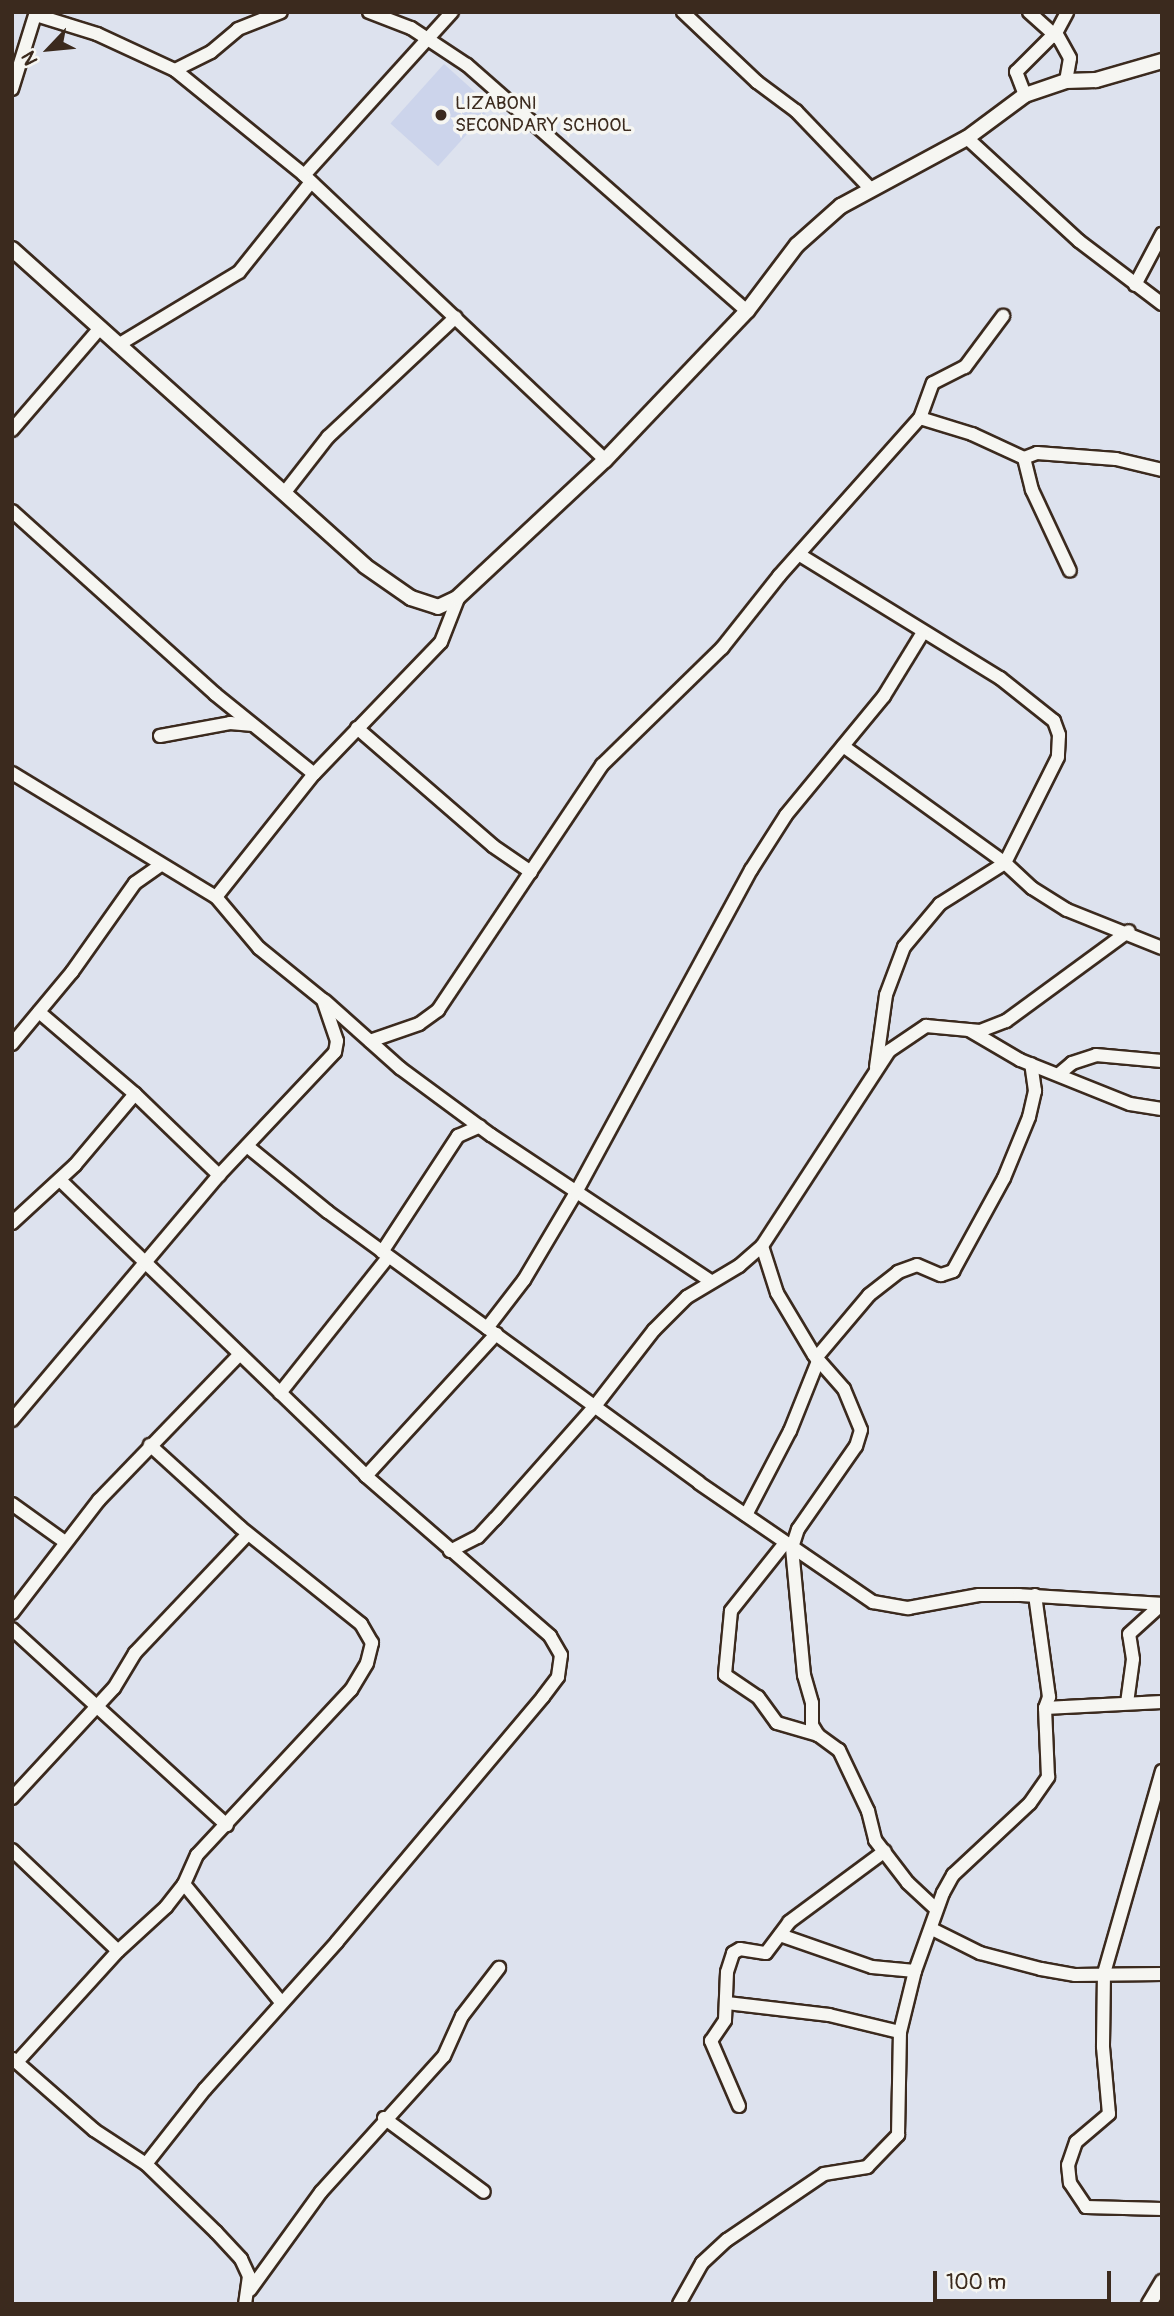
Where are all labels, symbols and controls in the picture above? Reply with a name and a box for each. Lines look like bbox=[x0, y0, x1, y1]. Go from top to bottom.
north arrow bbox=[14, 14, 84, 84]
text: N bbox=[17, 47, 44, 69]
place label: LIZABONI SECONDARY SCHOOL bbox=[455, 93, 632, 137]
marker: LIZABONI SECONDARY SCHOOL bbox=[433, 107, 449, 123]
scale bar bbox=[936, 2256, 1114, 2300]
text: 100 m bbox=[946, 2269, 1006, 2296]

